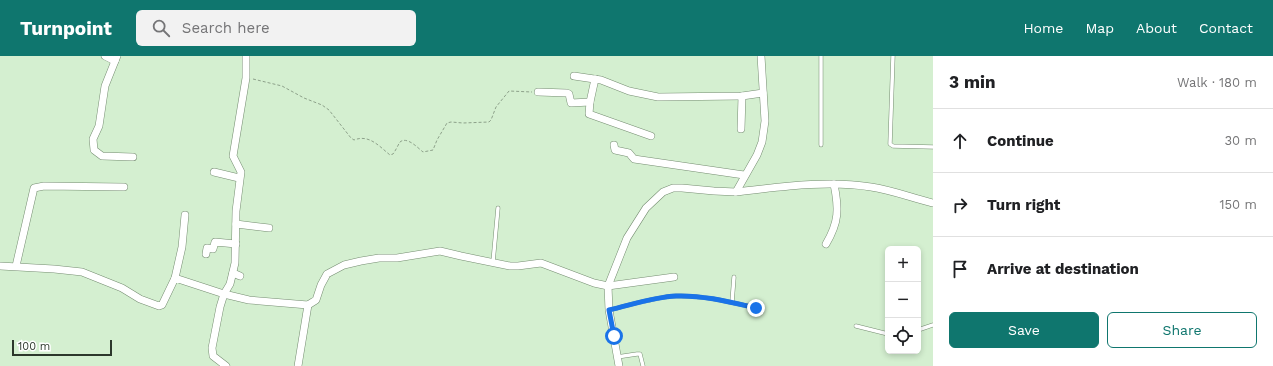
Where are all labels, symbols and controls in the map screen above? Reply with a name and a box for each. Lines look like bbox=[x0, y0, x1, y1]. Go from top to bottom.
search box bbox=[136, 10, 416, 46]
text: Turnpoint bbox=[20, 17, 112, 40]
icon: search bbox=[150, 17, 172, 39]
text: Search here bbox=[182, 19, 270, 37]
text: Home bbox=[1023, 20, 1063, 36]
text: Map bbox=[1085, 20, 1114, 36]
text: About bbox=[1136, 20, 1177, 36]
text: Contact bbox=[1199, 20, 1253, 36]
text: 3 min bbox=[949, 72, 995, 92]
text: Walk · 180 m bbox=[1177, 75, 1257, 90]
icon: ahead bbox=[949, 130, 971, 152]
text: Continue bbox=[987, 132, 1054, 150]
text: 30 m bbox=[1225, 133, 1257, 148]
icon: right bbox=[949, 194, 971, 216]
text: Turn right bbox=[987, 196, 1060, 214]
text: 150 m bbox=[1219, 197, 1257, 212]
map controls bbox=[885, 246, 921, 354]
button: + bbox=[885, 246, 921, 282]
icon: arrive bbox=[949, 258, 971, 280]
text: Arrive at destination bbox=[987, 260, 1139, 278]
button: − bbox=[885, 282, 921, 318]
route end bbox=[747, 299, 765, 317]
button: Save bbox=[949, 312, 1099, 348]
button: Share bbox=[1107, 312, 1257, 348]
button: locate bbox=[885, 318, 921, 354]
route start bbox=[605, 327, 623, 345]
scale bar bbox=[12, 338, 112, 357]
text: 100 m bbox=[18, 340, 50, 353]

